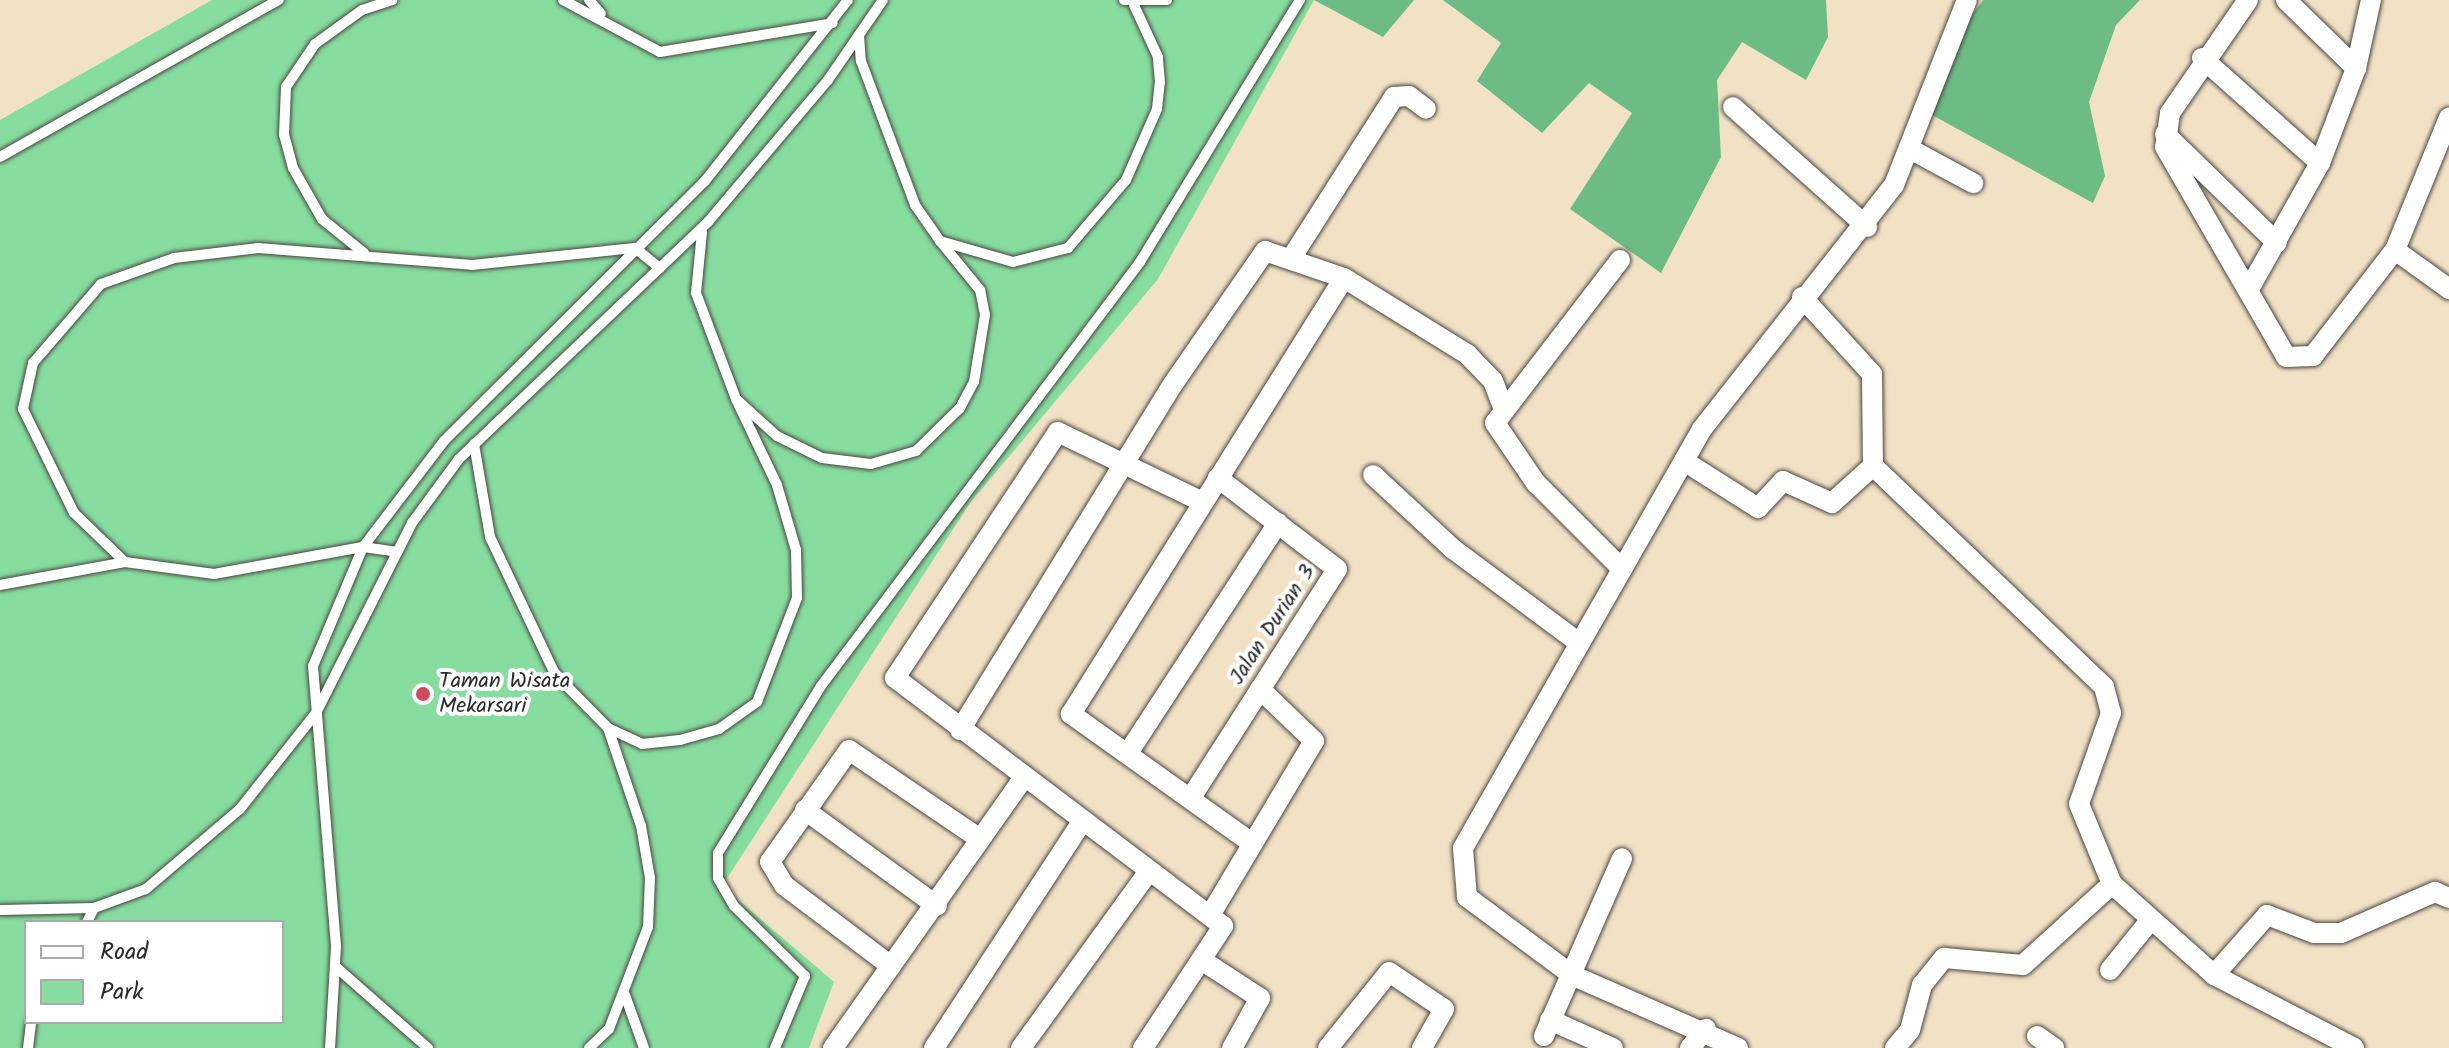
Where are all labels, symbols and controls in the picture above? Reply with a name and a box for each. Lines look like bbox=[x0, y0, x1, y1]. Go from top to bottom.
street label: Jalan Durian 3 bbox=[1224, 560, 1322, 690]
place label: Taman Wisata Mekarsari bbox=[439, 668, 570, 720]
marker: Taman Wisata Mekarsari bbox=[414, 685, 432, 703]
legend bbox=[24, 920, 284, 1024]
text: Road bbox=[100, 933, 148, 972]
text: Park bbox=[100, 973, 144, 1012]

